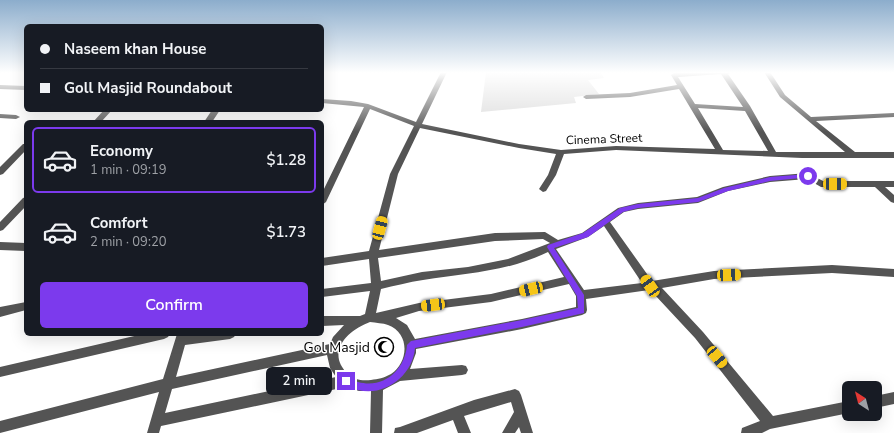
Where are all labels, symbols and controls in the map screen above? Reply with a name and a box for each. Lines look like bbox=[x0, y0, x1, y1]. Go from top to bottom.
text: Naseem khan House bbox=[64, 39, 206, 59]
text: Goll Masjid Roundabout bbox=[64, 78, 232, 98]
street label: Cinema Street bbox=[565, 130, 643, 148]
text: Economy bbox=[90, 141, 153, 161]
icon: car bbox=[42, 142, 78, 178]
text: $1.28 bbox=[266, 150, 306, 170]
text: 1 min · 09:19 bbox=[90, 161, 166, 179]
route start bbox=[799, 167, 817, 185]
car bbox=[823, 178, 847, 190]
text: Comfort bbox=[90, 213, 147, 233]
icon: car bbox=[42, 214, 78, 250]
car bbox=[371, 215, 389, 241]
text: $1.73 bbox=[266, 222, 306, 242]
text: 2 min · 09:20 bbox=[90, 233, 166, 251]
car bbox=[717, 268, 741, 282]
car bbox=[638, 273, 662, 299]
car bbox=[518, 280, 544, 298]
button: Confirm bbox=[40, 282, 308, 328]
car bbox=[420, 298, 446, 312]
mosque icon: Gol Masjid bbox=[373, 336, 395, 358]
place label: Gol Masjid bbox=[303, 338, 370, 357]
car bbox=[705, 344, 729, 370]
callout: 2 min bbox=[266, 367, 332, 395]
text: 2 min bbox=[282, 372, 316, 390]
route end bbox=[337, 372, 355, 390]
north arrow bbox=[842, 381, 882, 421]
map controls bbox=[842, 381, 882, 421]

